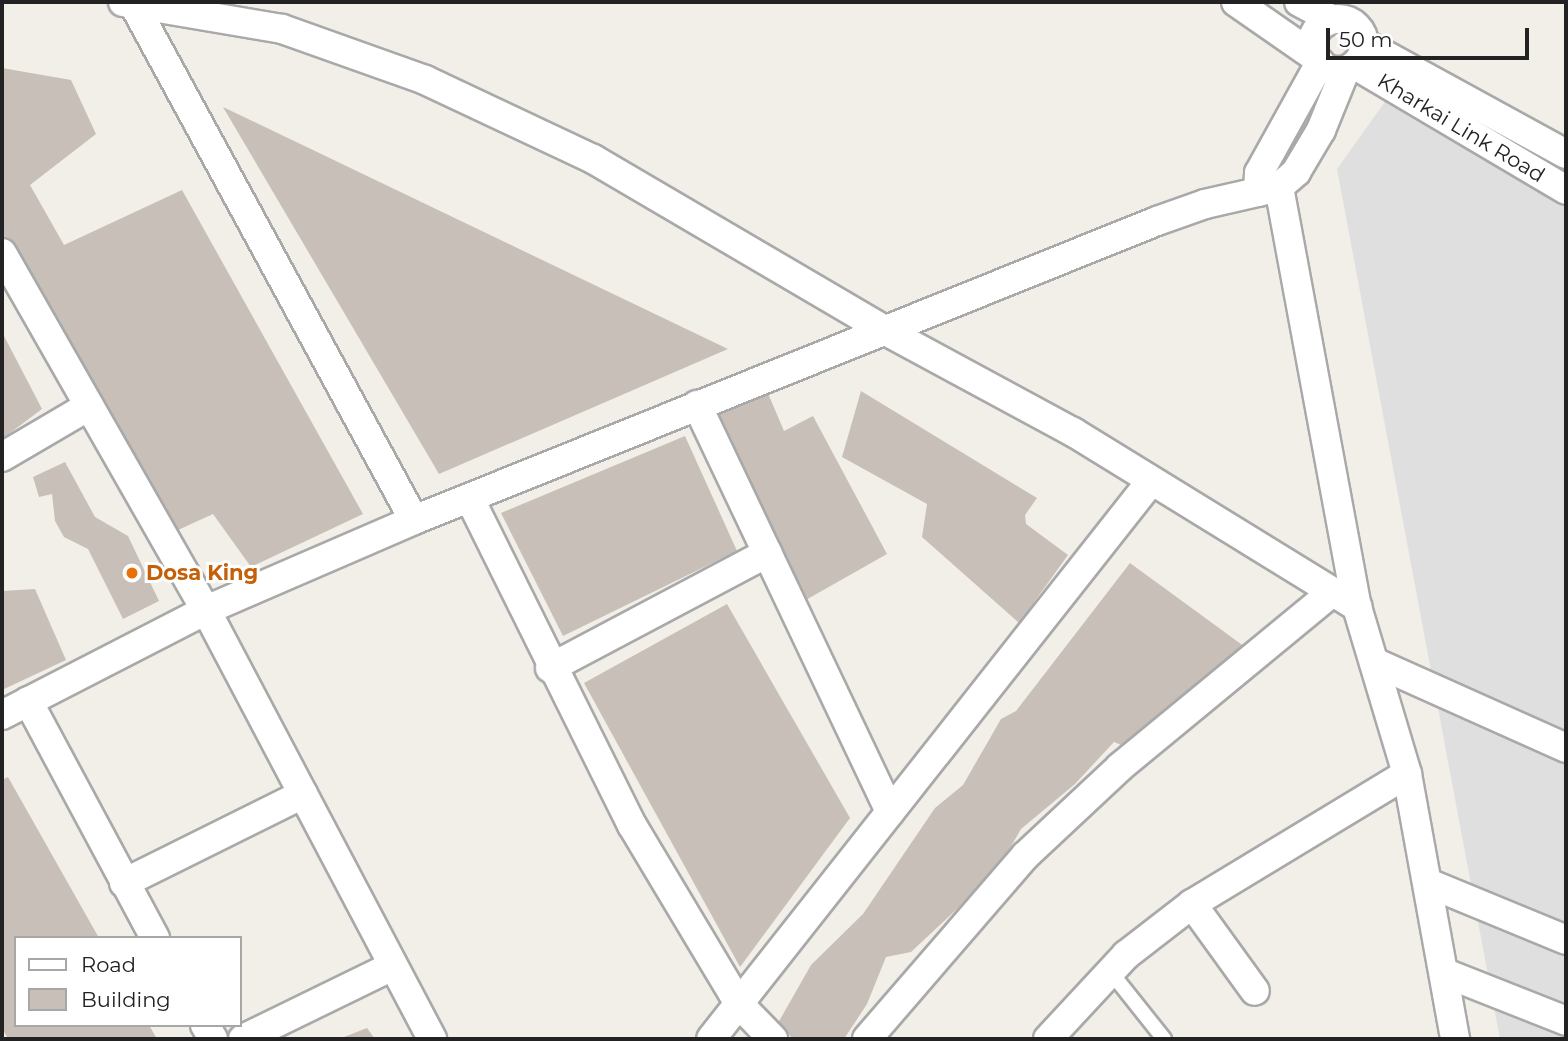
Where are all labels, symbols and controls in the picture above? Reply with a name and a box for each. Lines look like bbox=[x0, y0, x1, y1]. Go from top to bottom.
scale bar bbox=[1330, 14, 1533, 58]
text: 50 m bbox=[1339, 27, 1393, 52]
street label: Kharkai Link Road bbox=[1373, 68, 1549, 188]
place label: Dosa King bbox=[146, 560, 258, 586]
marker: Dosa King bbox=[124, 565, 140, 581]
legend bbox=[14, 936, 242, 1027]
text: Road bbox=[81, 952, 136, 977]
text: Building bbox=[81, 987, 171, 1012]

